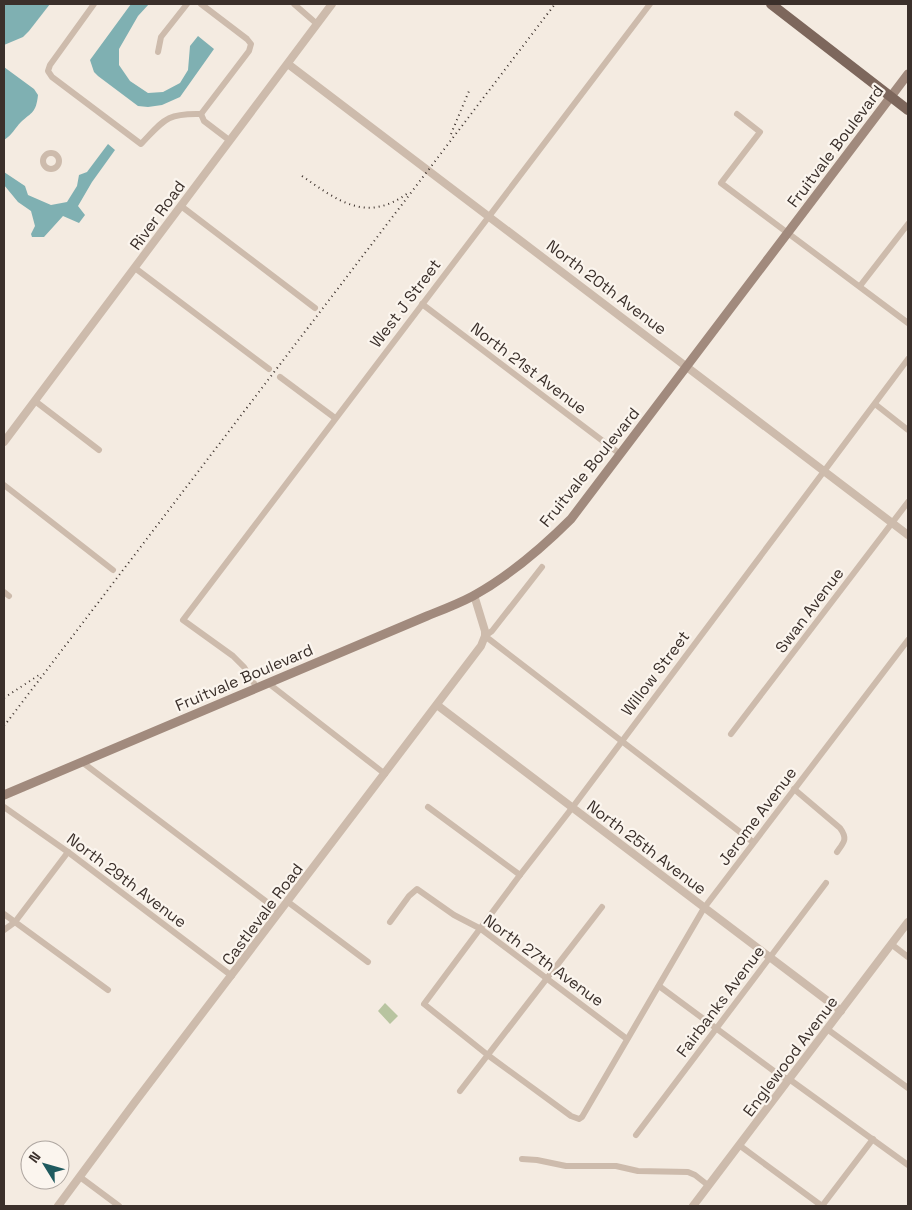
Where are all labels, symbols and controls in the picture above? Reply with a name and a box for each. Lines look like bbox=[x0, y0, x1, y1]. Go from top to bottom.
street label: Fruitvale Boulevard bbox=[783, 81, 888, 212]
street label: River Road bbox=[125, 176, 190, 254]
street label: North 20th Avenue bbox=[542, 235, 671, 340]
street label: West J Street bbox=[365, 255, 446, 352]
street label: North 21st Avenue bbox=[466, 318, 591, 419]
street label: Fruitvale Boulevard bbox=[535, 403, 644, 531]
street label: Swan Avenue bbox=[770, 563, 848, 657]
street label: Willow Street bbox=[617, 627, 694, 720]
street label: Fruitvale Boulevard bbox=[172, 639, 316, 716]
street label: Jerome Avenue bbox=[714, 763, 801, 870]
street label: North 25th Avenue bbox=[583, 795, 711, 899]
street label: North 29th Avenue bbox=[63, 828, 191, 932]
street label: Castlevale Road bbox=[217, 859, 308, 970]
street label: North 27th Avenue bbox=[479, 910, 608, 1011]
street label: Fairbanks Avenue bbox=[672, 941, 769, 1061]
street label: Englewood Avenue bbox=[738, 992, 843, 1121]
north arrow bbox=[20, 1140, 70, 1190]
text: N bbox=[25, 1148, 45, 1166]

